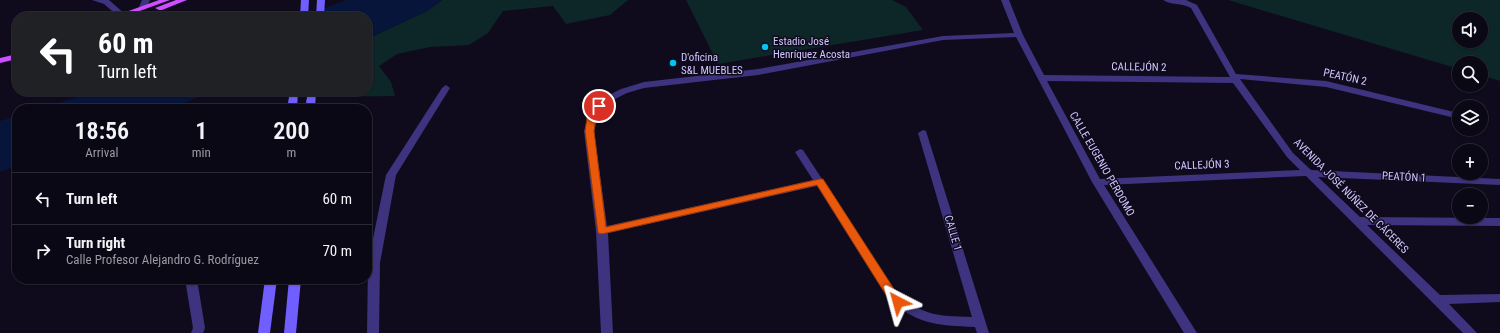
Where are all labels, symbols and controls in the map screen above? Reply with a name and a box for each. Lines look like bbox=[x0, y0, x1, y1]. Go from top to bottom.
map controls bbox=[1452, 12, 1488, 224]
button: sound bbox=[1452, 12, 1488, 48]
text: 60 m bbox=[98, 27, 154, 60]
icon: left bbox=[32, 28, 84, 80]
place label: Estadio José Henríquez Acosta bbox=[773, 35, 850, 61]
marker: Estadio José Henríquez Acosta bbox=[760, 42, 770, 52]
place label: D'oficina S&L MUEBLES bbox=[681, 51, 743, 77]
button: search bbox=[1452, 56, 1488, 92]
marker: D'oficina S&L MUEBLES bbox=[668, 58, 678, 68]
street label: CALLEJÓN 2 bbox=[1111, 60, 1167, 74]
text: Turn left bbox=[98, 61, 157, 82]
street label: PEATÓN 2 bbox=[1322, 66, 1368, 88]
pin bbox=[582, 89, 616, 123]
icon: arrive bbox=[588, 95, 610, 117]
button: layers bbox=[1452, 100, 1488, 136]
street label: CALLE EUGENIO PERDOMO bbox=[1067, 109, 1137, 219]
text: 18:56 bbox=[75, 117, 129, 145]
text: 1 bbox=[195, 117, 207, 145]
text: 200 bbox=[273, 117, 309, 145]
street label: AVENIDA JOSÉ NÚÑEZ DE CÁCERES bbox=[1291, 136, 1411, 256]
button: + bbox=[1452, 144, 1488, 180]
text: Arrival bbox=[85, 145, 118, 160]
text: min bbox=[192, 145, 211, 160]
text: m bbox=[286, 145, 296, 160]
street label: CALLEJÓN 3 bbox=[1174, 158, 1230, 172]
street label: PEATÓN 1 bbox=[1382, 169, 1426, 185]
icon: left bbox=[32, 188, 54, 210]
button: − bbox=[1452, 188, 1488, 224]
text: Turn left bbox=[66, 190, 117, 208]
text: 60 m bbox=[322, 190, 352, 208]
street label: CALLE 1 bbox=[942, 214, 964, 252]
text: Turn right bbox=[66, 234, 125, 252]
icon: right bbox=[32, 240, 54, 262]
text: 70 m bbox=[322, 242, 352, 260]
text: Calle Profesor Alejandro G. Rodríguez bbox=[66, 252, 259, 267]
position arrow bbox=[877, 281, 919, 323]

